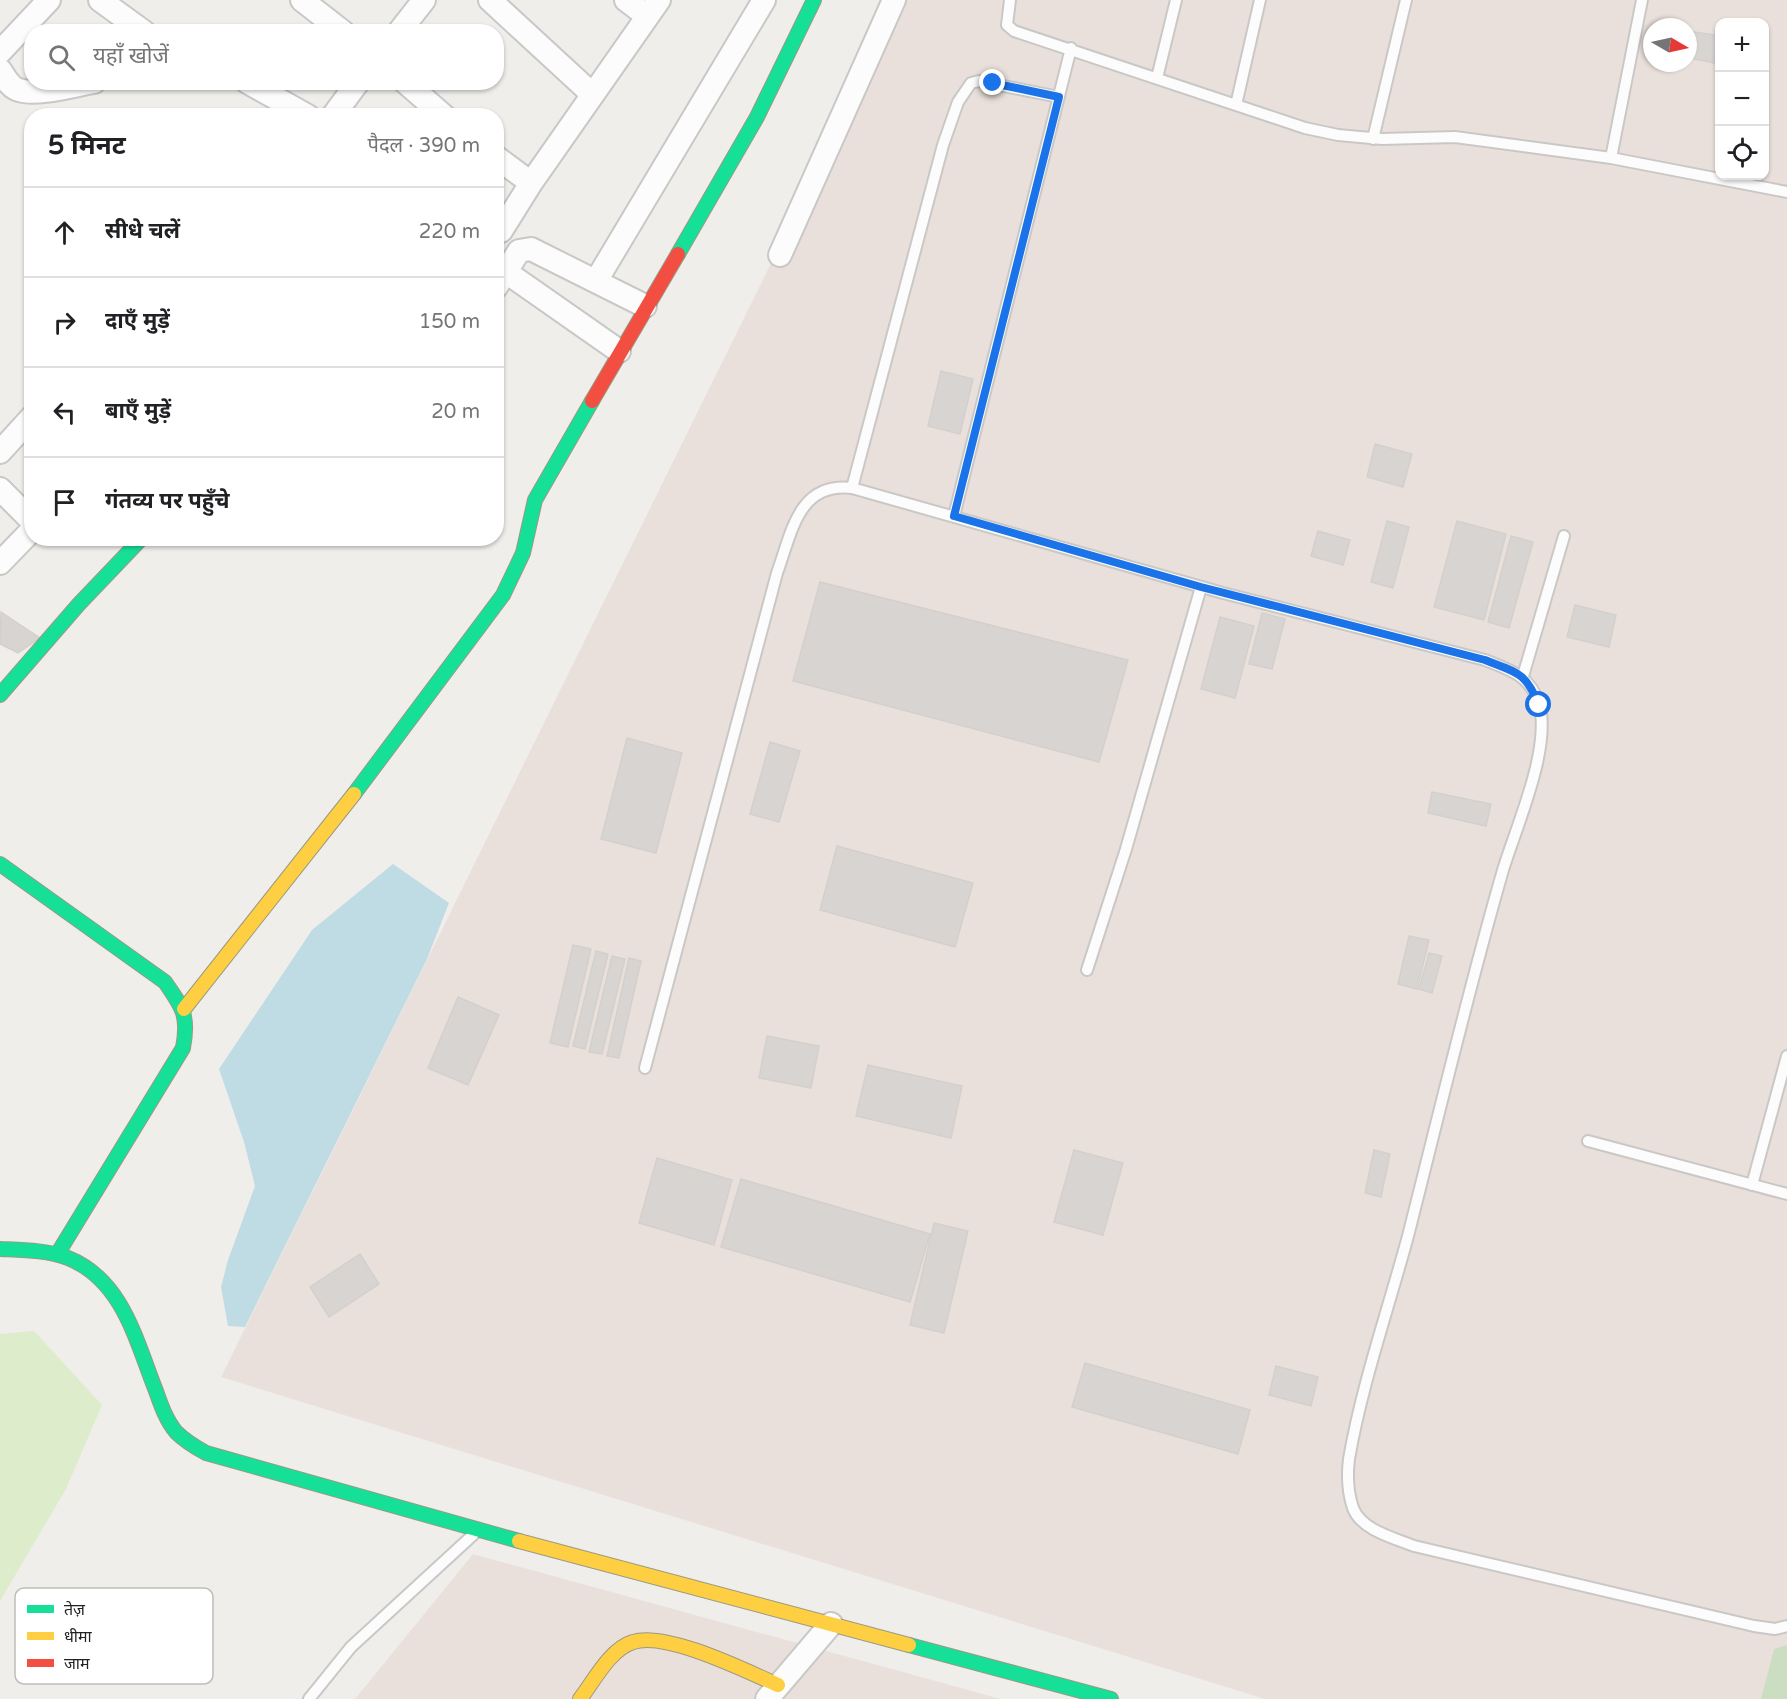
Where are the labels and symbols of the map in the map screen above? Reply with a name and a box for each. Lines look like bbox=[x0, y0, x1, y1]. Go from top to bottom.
north arrow bbox=[1643, 18, 1697, 72]
route end bbox=[979, 69, 1005, 95]
route start bbox=[1525, 691, 1551, 717]
legend bbox=[15, 1588, 213, 1684]
text: तेज़ bbox=[64, 1600, 86, 1620]
text: धीमा bbox=[64, 1627, 93, 1647]
text: जाम bbox=[64, 1654, 90, 1674]

